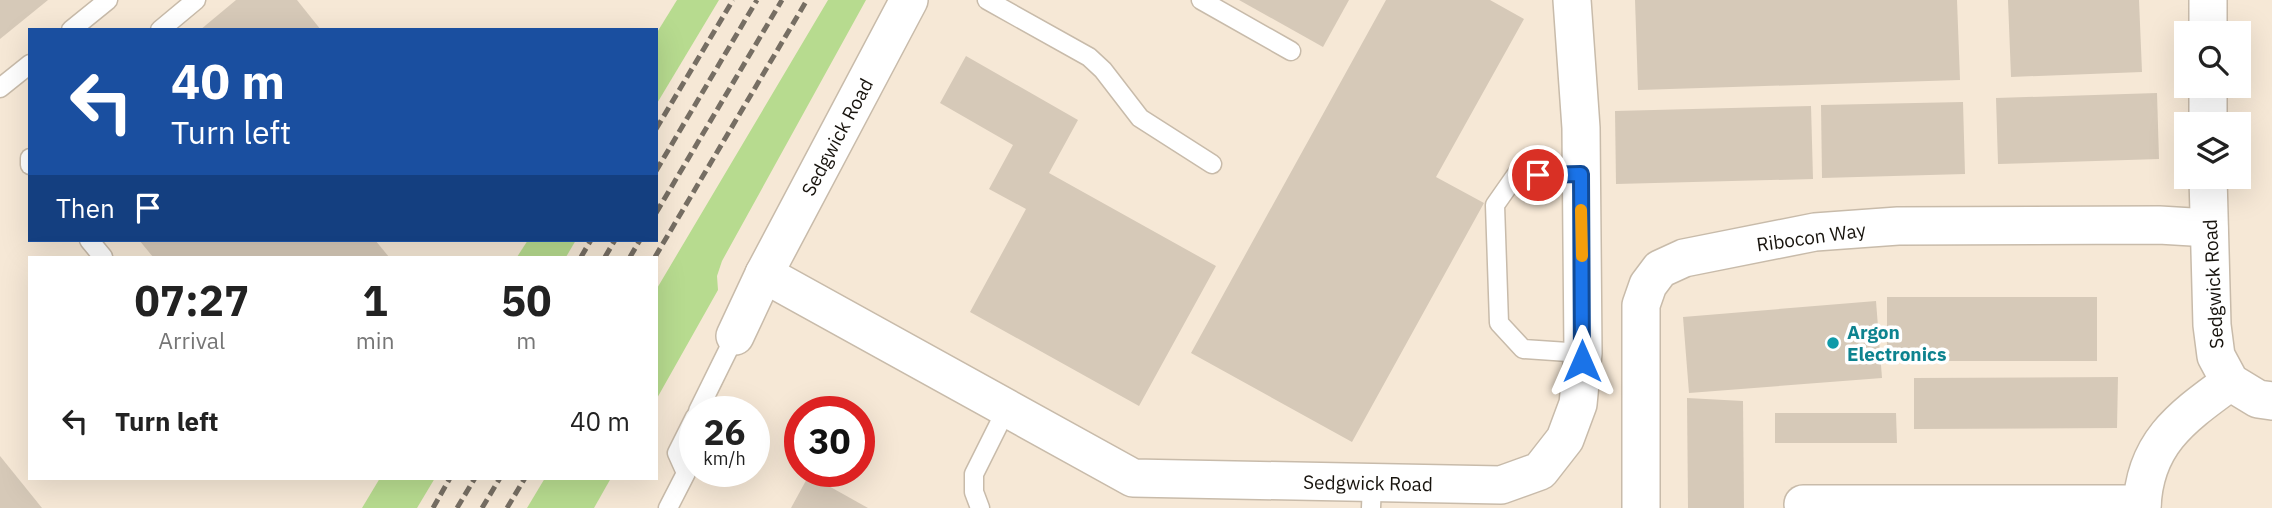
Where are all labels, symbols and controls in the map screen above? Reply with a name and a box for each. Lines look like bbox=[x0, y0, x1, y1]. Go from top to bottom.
map controls bbox=[2174, 21, 2251, 189]
button: search bbox=[2174, 21, 2251, 98]
text: 40 m bbox=[171, 49, 285, 112]
icon: left bbox=[56, 56, 147, 147]
street label: Sedgwick Road bbox=[796, 74, 878, 200]
text: Turn left bbox=[171, 111, 291, 153]
button: layers bbox=[2174, 112, 2251, 189]
pin bbox=[1508, 145, 1568, 205]
icon: arrive bbox=[1519, 156, 1557, 194]
icon: arrive bbox=[129, 189, 167, 227]
text: Then bbox=[56, 191, 115, 225]
street label: Ribocon Way bbox=[1755, 217, 1868, 257]
street label: Sedgwick Road bbox=[2198, 219, 2228, 349]
text: 07:27 bbox=[135, 273, 249, 328]
text: 1 bbox=[363, 273, 388, 328]
text: 50 bbox=[501, 273, 551, 328]
place label: Argon Electronics bbox=[1847, 320, 1947, 366]
position arrow bbox=[1545, 324, 1619, 398]
text: Arrival bbox=[158, 325, 225, 355]
text: min bbox=[356, 325, 395, 355]
text: m bbox=[516, 325, 536, 355]
marker: Argon Electronics bbox=[1825, 335, 1841, 351]
speed limit sign: 30 bbox=[784, 396, 875, 487]
icon: left bbox=[56, 402, 94, 440]
text: Turn left bbox=[115, 404, 218, 438]
text: 40 m bbox=[570, 404, 630, 438]
text: 26 bbox=[703, 409, 746, 455]
text: km/h bbox=[703, 447, 746, 470]
street label: Sedgwick Road bbox=[1303, 470, 1433, 496]

